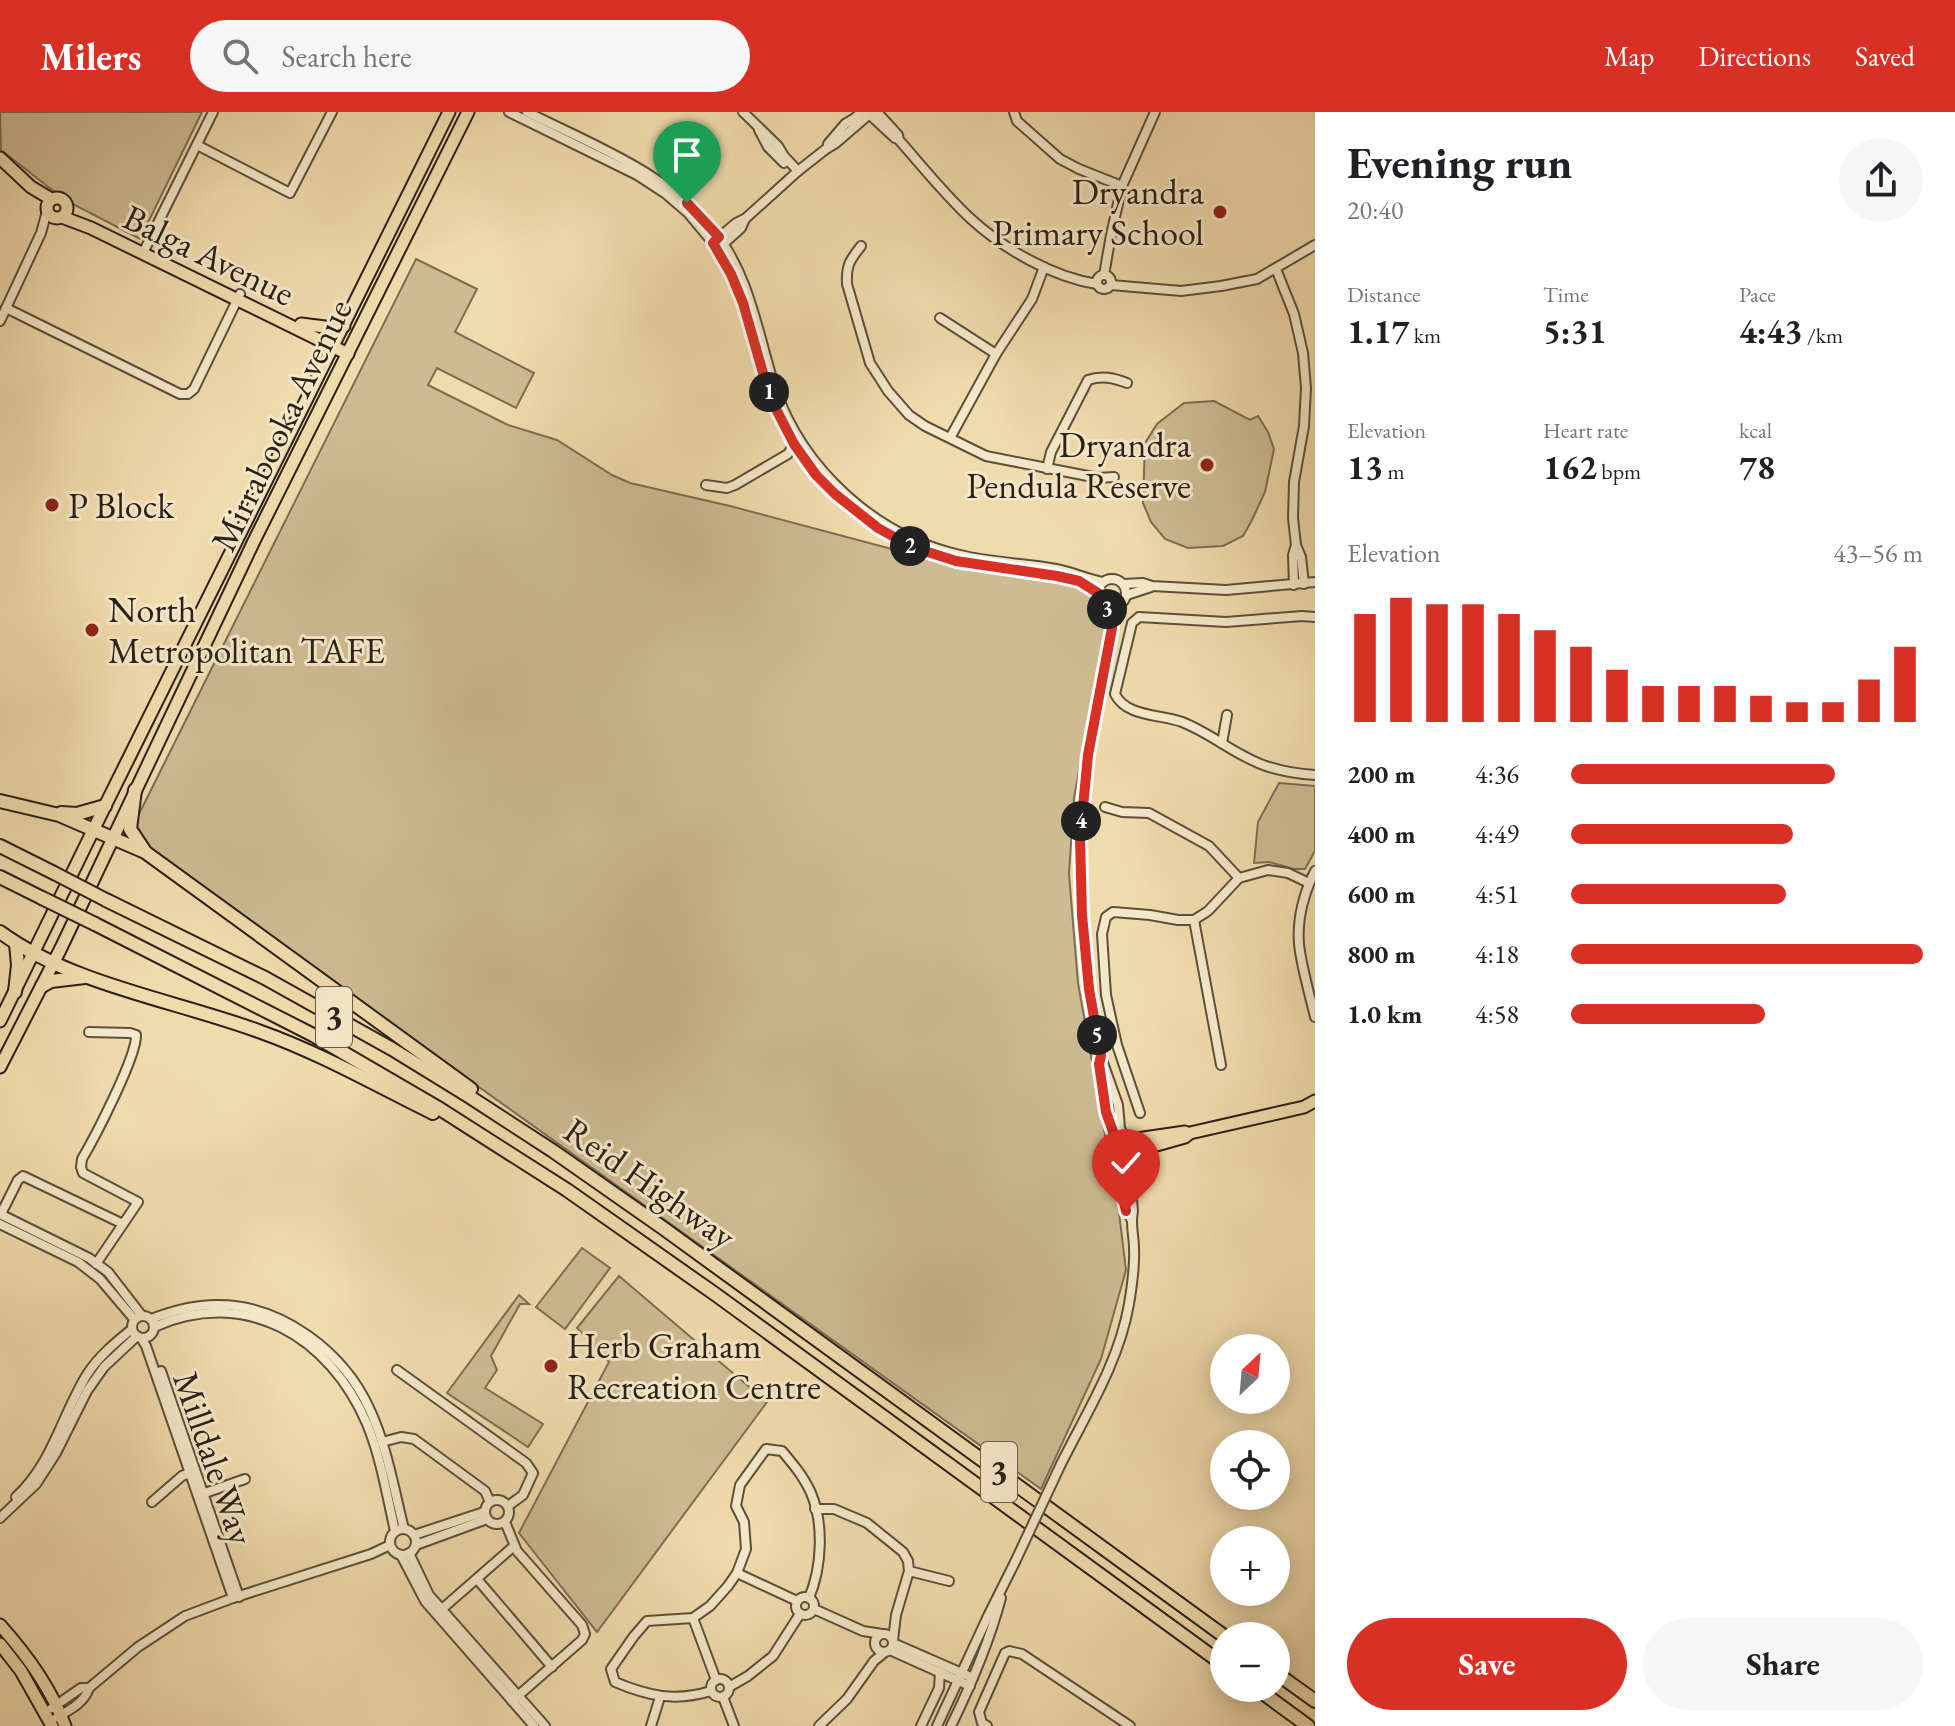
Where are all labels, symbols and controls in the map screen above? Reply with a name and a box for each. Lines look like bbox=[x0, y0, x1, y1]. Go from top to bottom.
search box bbox=[190, 20, 750, 92]
text: Milers bbox=[40, 32, 142, 81]
icon: search bbox=[218, 34, 262, 78]
text: Search here bbox=[282, 37, 412, 76]
text: Map bbox=[1604, 38, 1654, 74]
text: Directions bbox=[1698, 38, 1811, 74]
text: Saved bbox=[1855, 38, 1915, 74]
pin bbox=[653, 121, 721, 203]
icon: arrive bbox=[665, 133, 709, 177]
text: Evening run bbox=[1347, 134, 1572, 191]
button: share bbox=[1839, 138, 1923, 222]
place label: Dryandra Primary School bbox=[992, 168, 1205, 256]
street label: Balga Avenue bbox=[116, 193, 302, 317]
text: 20:40 bbox=[1347, 193, 1403, 227]
marker: Dryandra Primary School bbox=[1211, 203, 1229, 221]
text: Distance bbox=[1347, 280, 1420, 309]
text: Time bbox=[1543, 280, 1589, 309]
text: Pace bbox=[1739, 280, 1776, 309]
street label: Mirrabooka Avenue bbox=[200, 291, 362, 559]
text: 1.17 bbox=[1347, 309, 1409, 353]
text: 5:31 bbox=[1543, 309, 1607, 353]
text: 4:43 bbox=[1739, 309, 1803, 353]
text: km bbox=[1409, 321, 1441, 350]
text: /km bbox=[1803, 321, 1843, 350]
pin: 1 bbox=[749, 372, 789, 412]
text: 1 bbox=[763, 377, 775, 406]
text: Elevation bbox=[1347, 416, 1426, 445]
text: Heart rate bbox=[1543, 416, 1628, 445]
text: kcal bbox=[1739, 416, 1772, 445]
place label: Dryandra Pendula Reserve bbox=[966, 421, 1192, 509]
text: 13 bbox=[1347, 445, 1383, 489]
text: 162 bbox=[1543, 445, 1597, 489]
text: 78 bbox=[1739, 445, 1775, 489]
marker: Dryandra Pendula Reserve bbox=[1198, 456, 1216, 474]
text: m bbox=[1383, 457, 1405, 486]
text: bpm bbox=[1597, 457, 1641, 486]
place label: P Block bbox=[68, 482, 175, 529]
marker: P Block bbox=[43, 496, 61, 514]
pin: 2 bbox=[890, 526, 930, 566]
text: 2 bbox=[904, 531, 916, 560]
text: Elevation bbox=[1347, 536, 1441, 570]
text: 43–56 m bbox=[1833, 536, 1923, 570]
place label: North Metropolitan TAFE bbox=[108, 586, 385, 674]
pin: 3 bbox=[1087, 589, 1127, 629]
text: 3 bbox=[1101, 594, 1113, 623]
marker: North Metropolitan TAFE bbox=[83, 621, 101, 639]
text: 200 m bbox=[1347, 757, 1415, 791]
text: 4:36 bbox=[1475, 757, 1519, 791]
pin: 4 bbox=[1061, 801, 1101, 841]
text: 4 bbox=[1075, 806, 1087, 835]
text: 400 m bbox=[1347, 817, 1415, 851]
text: 4:49 bbox=[1475, 817, 1519, 851]
text: 600 m bbox=[1347, 877, 1415, 911]
text: 4:51 bbox=[1475, 877, 1519, 911]
text: 800 m bbox=[1347, 937, 1415, 971]
text: 4:18 bbox=[1475, 937, 1519, 971]
road number: 3 bbox=[316, 987, 352, 1047]
text: 1.0 km bbox=[1347, 997, 1422, 1031]
text: 4:58 bbox=[1475, 997, 1519, 1031]
pin: 5 bbox=[1077, 1015, 1117, 1055]
text: 5 bbox=[1091, 1020, 1103, 1049]
street label: Reid Highway bbox=[555, 1107, 745, 1259]
pin bbox=[1092, 1129, 1160, 1211]
icon: check bbox=[1104, 1141, 1148, 1185]
place label: Herb Graham Recreation Centre bbox=[567, 1322, 821, 1410]
north arrow bbox=[1210, 1334, 1290, 1414]
map controls bbox=[1210, 1334, 1290, 1702]
marker: Herb Graham Recreation Centre bbox=[542, 1357, 560, 1375]
street label: Milldale Way bbox=[162, 1365, 266, 1551]
button: locate bbox=[1210, 1430, 1290, 1510]
road number: 3 bbox=[981, 1442, 1017, 1502]
button: + bbox=[1210, 1526, 1290, 1606]
button: Save bbox=[1347, 1618, 1627, 1710]
button: Share bbox=[1643, 1618, 1923, 1710]
button: − bbox=[1210, 1622, 1290, 1702]

